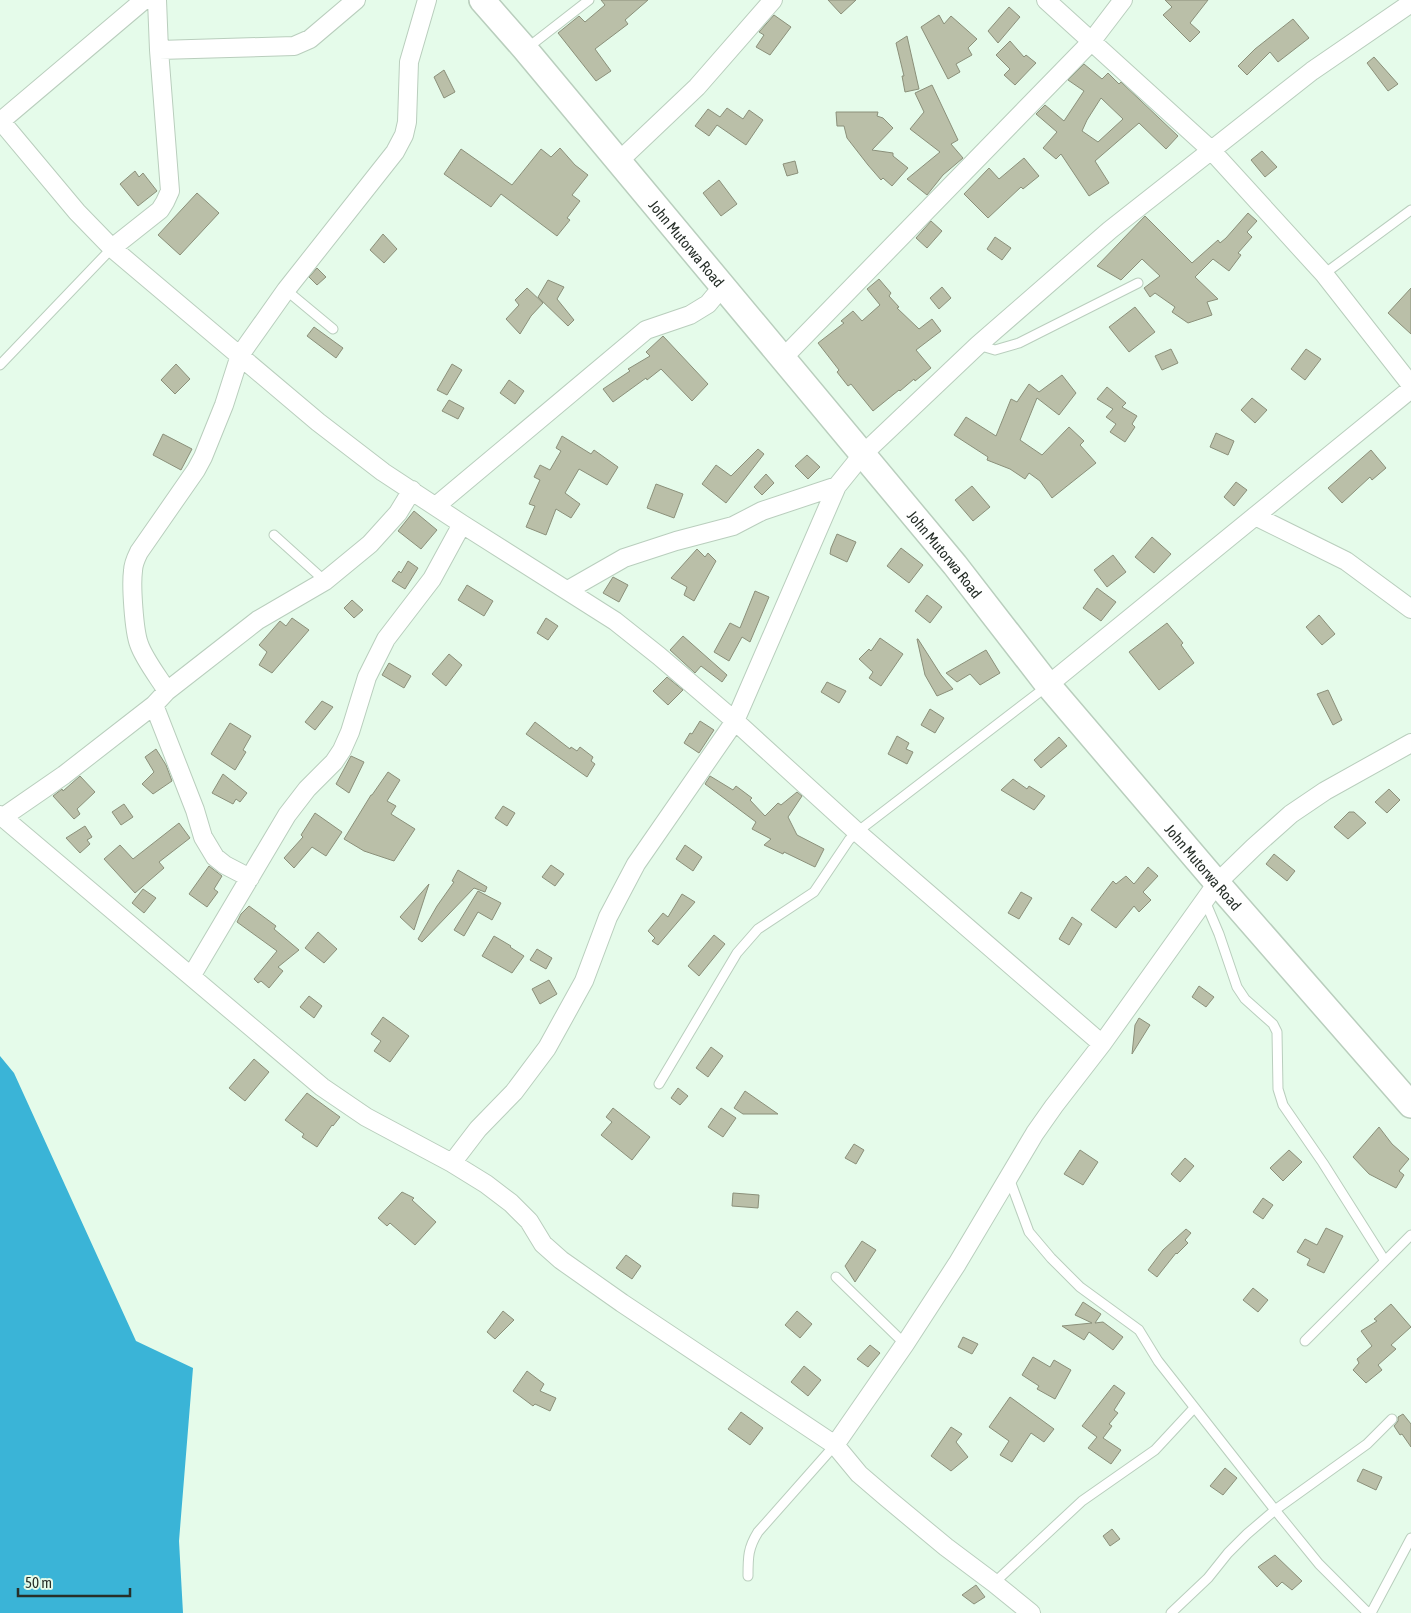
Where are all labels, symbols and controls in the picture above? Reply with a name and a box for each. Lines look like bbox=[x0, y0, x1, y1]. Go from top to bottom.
street label: John Mutorwa Road bbox=[646, 196, 728, 290]
street label: John Mutorwa Road bbox=[904, 507, 986, 601]
street label: John Mutorwa Road bbox=[1162, 820, 1245, 913]
scale bar bbox=[18, 1566, 130, 1598]
text: 50 m bbox=[25, 1574, 52, 1591]

